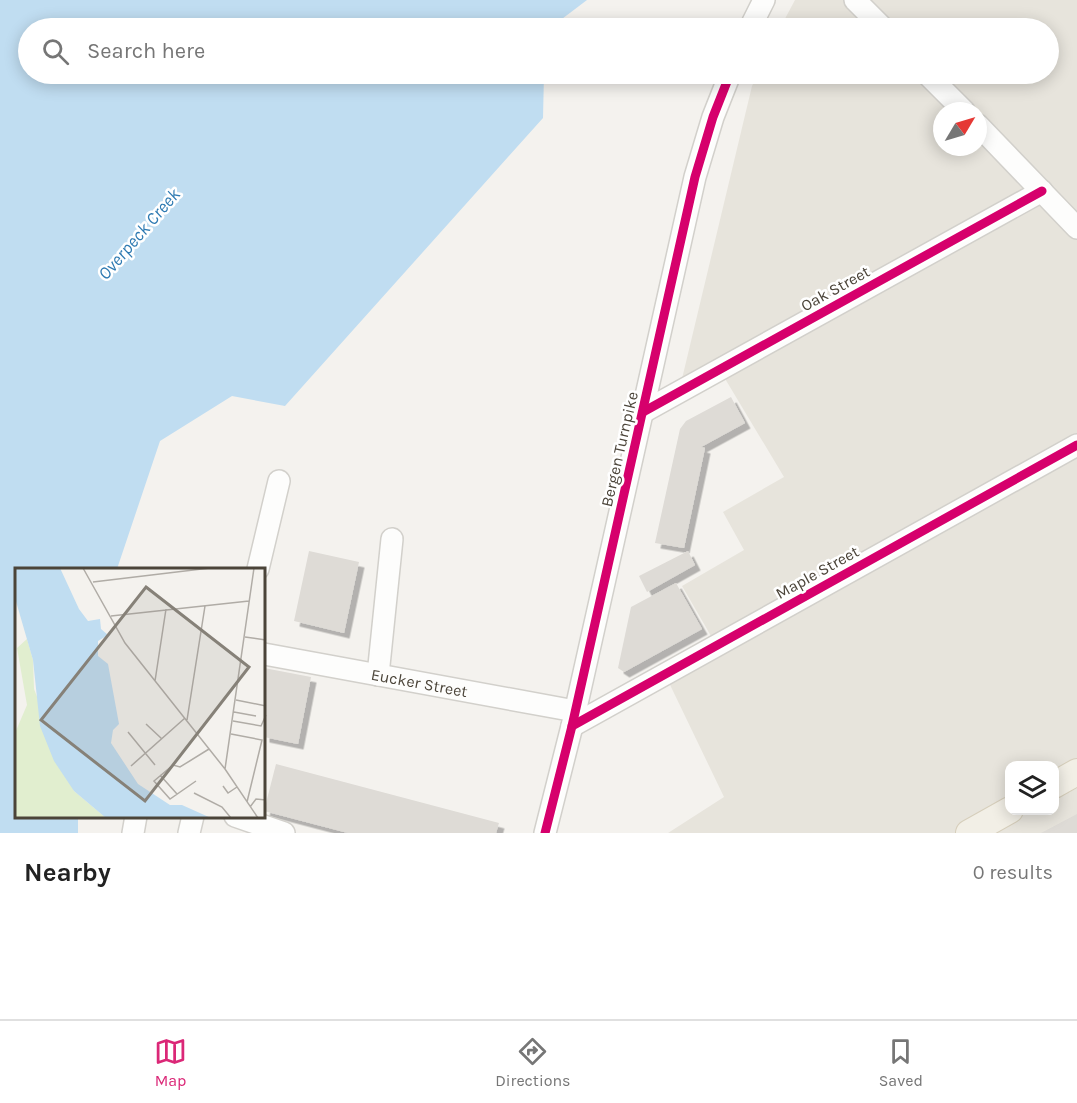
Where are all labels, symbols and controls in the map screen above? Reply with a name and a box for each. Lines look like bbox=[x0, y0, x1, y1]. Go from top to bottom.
search box bbox=[18, 18, 1059, 84]
icon: search bbox=[39, 35, 72, 68]
text: Search here bbox=[87, 38, 205, 64]
north arrow bbox=[933, 102, 987, 156]
water label: Overpeck Creek bbox=[93, 183, 185, 284]
street label: Oak Street bbox=[797, 262, 873, 315]
street label: Bergen Turnpike bbox=[597, 390, 642, 509]
street label: Maple Street bbox=[772, 542, 862, 603]
inset map bbox=[15, 568, 266, 818]
street label: Eucker Street bbox=[370, 665, 469, 701]
map controls bbox=[1005, 761, 1059, 815]
button: layers bbox=[1005, 761, 1059, 815]
text: Nearby bbox=[24, 857, 111, 888]
text: 0 results bbox=[973, 861, 1053, 884]
tab: Map bbox=[154, 1035, 187, 1090]
tab: Directions bbox=[495, 1035, 570, 1090]
tab: Saved bbox=[879, 1035, 923, 1090]

